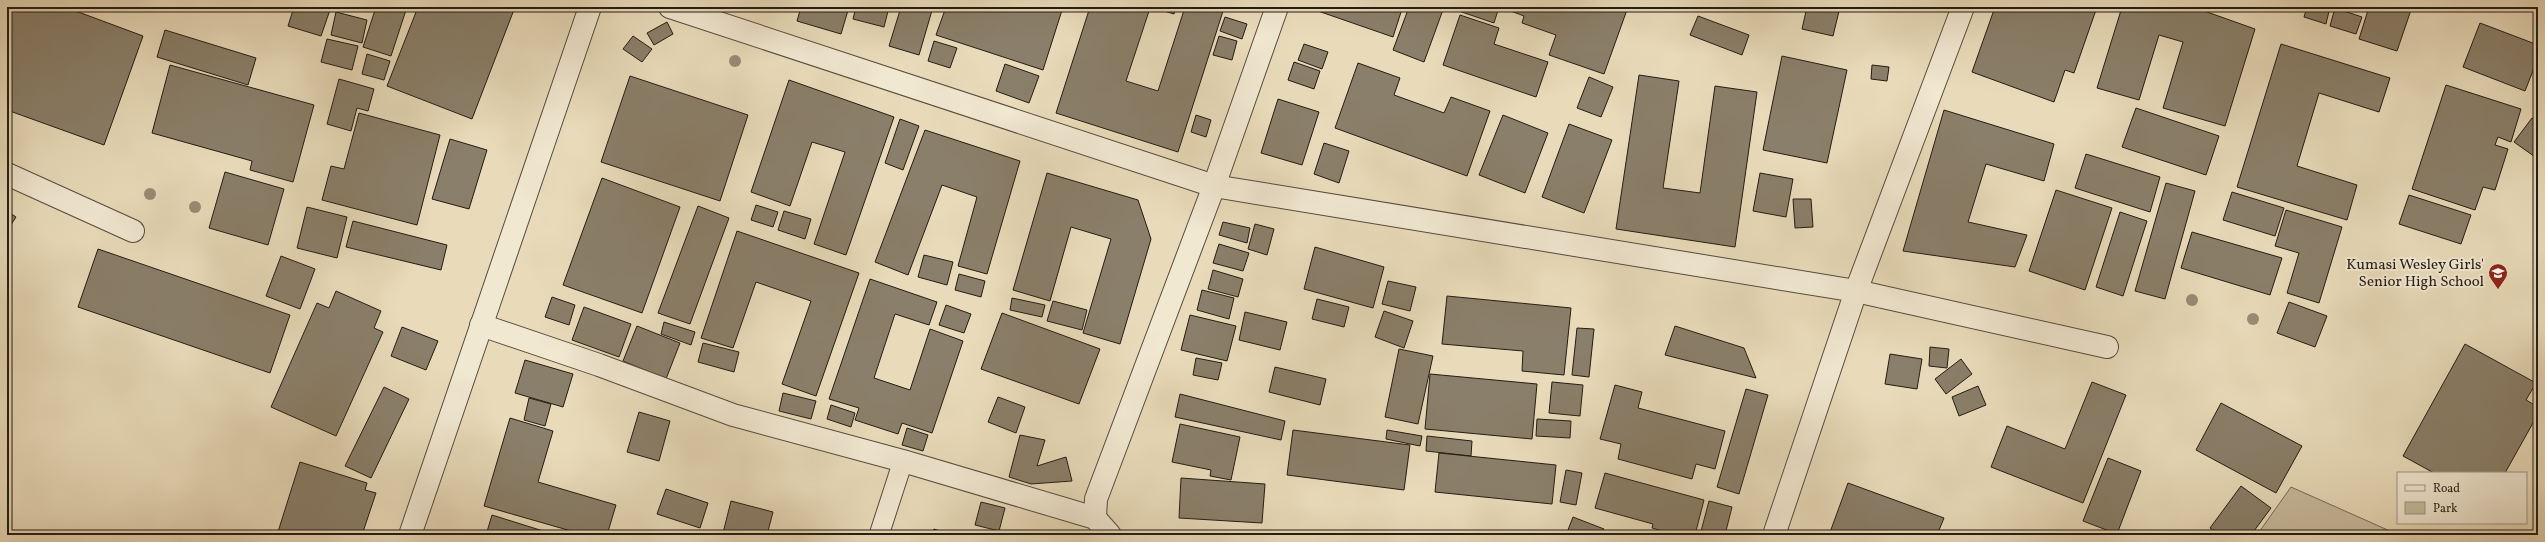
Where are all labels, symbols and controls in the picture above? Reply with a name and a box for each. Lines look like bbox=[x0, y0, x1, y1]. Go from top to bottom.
place label: Kumasi Wesley Girls' Senior High School bbox=[2346, 255, 2484, 293]
school or university icon: Kumasi Wesley Girls' Senior High School bbox=[2487, 262, 2509, 290]
legend bbox=[2397, 472, 2527, 524]
text: Road bbox=[2433, 481, 2460, 497]
text: Park bbox=[2433, 501, 2458, 517]

